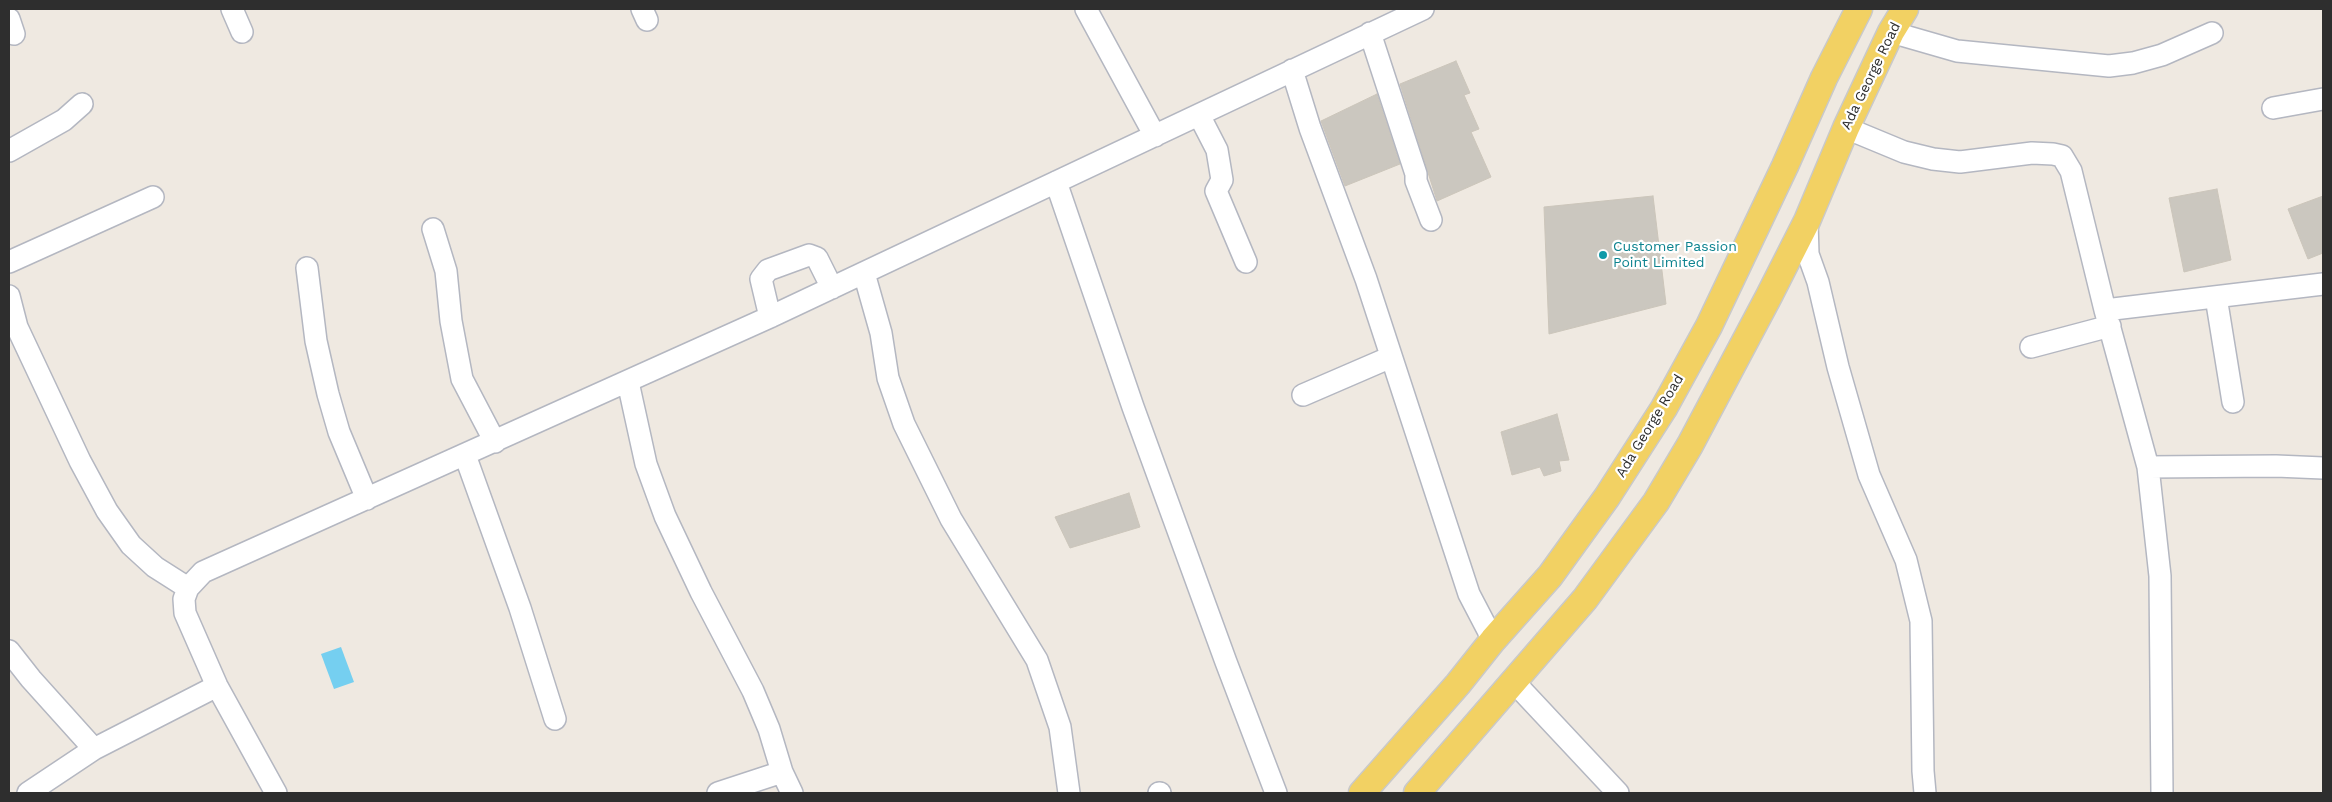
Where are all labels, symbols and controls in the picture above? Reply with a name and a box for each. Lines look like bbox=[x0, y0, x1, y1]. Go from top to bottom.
street label: Ada George Road bbox=[1838, 20, 1904, 132]
place label: Customer Passion Point Limited bbox=[1613, 239, 1737, 272]
marker: Customer Passion Point Limited bbox=[1597, 249, 1609, 261]
street label: Ada George Road bbox=[1613, 372, 1687, 480]

